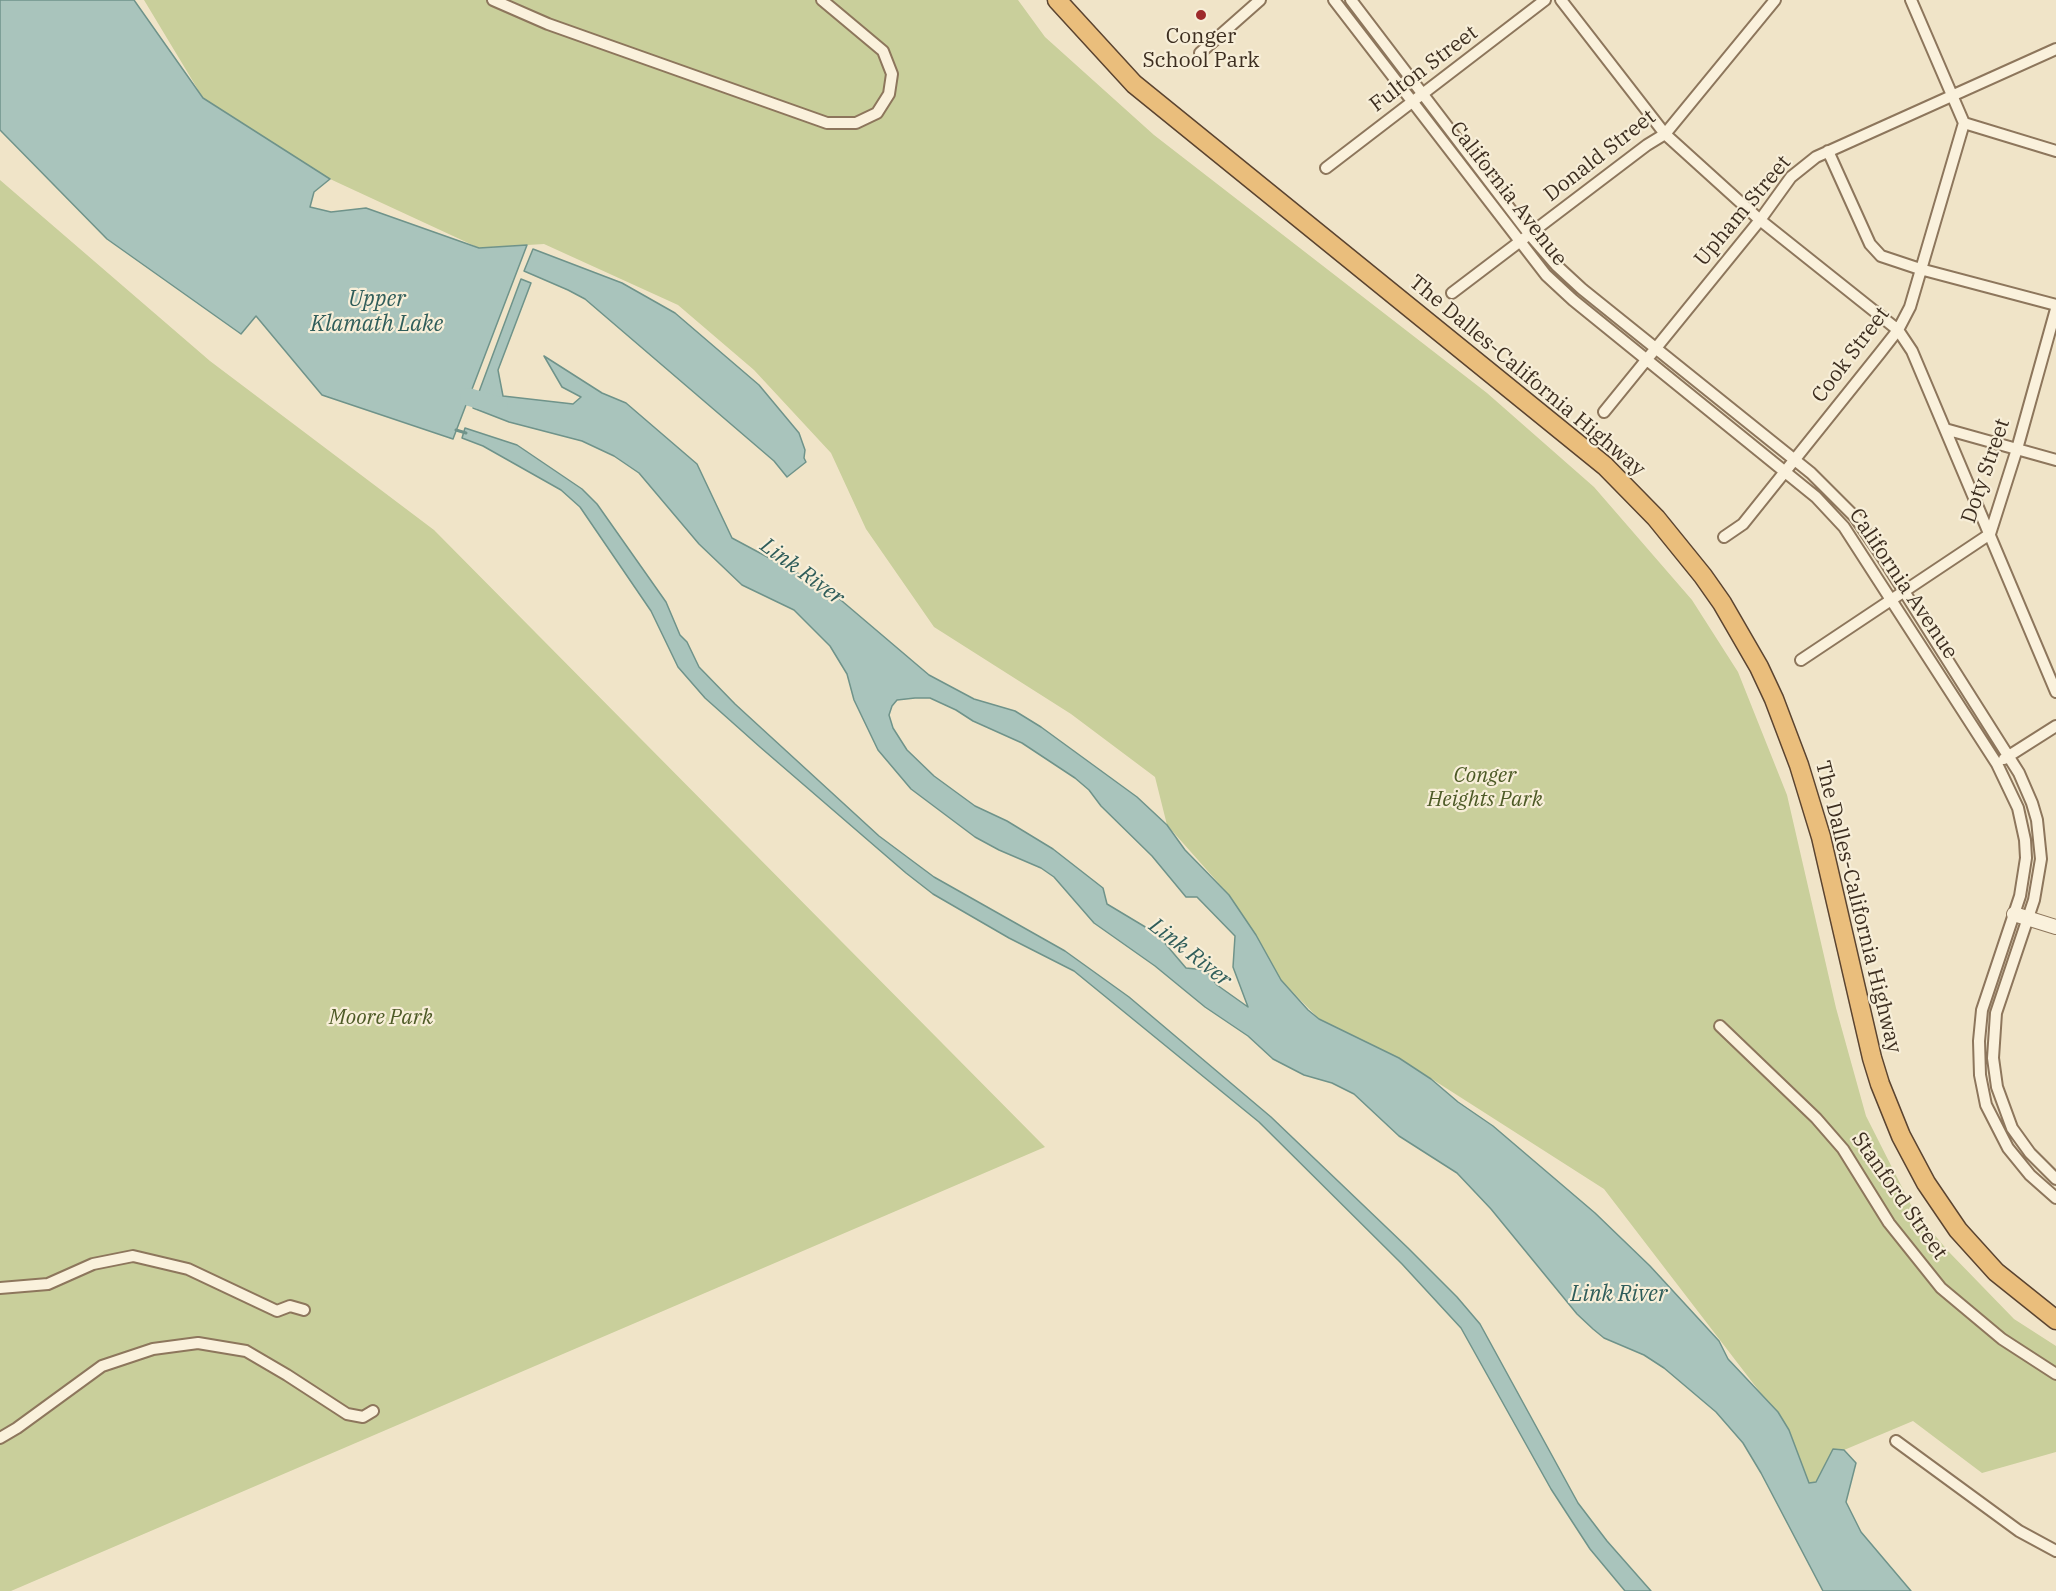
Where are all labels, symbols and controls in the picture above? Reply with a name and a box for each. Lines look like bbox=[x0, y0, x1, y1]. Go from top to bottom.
marker: Conger School Park bbox=[1194, 8, 1208, 22]
street label: Fulton Street bbox=[1365, 20, 1483, 118]
place label: Conger School Park bbox=[1142, 24, 1260, 74]
street label: Donald Street bbox=[1539, 105, 1661, 207]
street label: California Avenue bbox=[1444, 117, 1572, 271]
street label: Upham Street bbox=[1689, 151, 1797, 271]
street label: The Dalles-California Highway bbox=[1404, 270, 1650, 482]
water label: Upper Klamath Lake bbox=[311, 287, 443, 338]
street label: Cook Street bbox=[1807, 302, 1895, 408]
street label: Doty Street bbox=[1956, 415, 2016, 527]
street label: California Avenue bbox=[1843, 504, 1963, 664]
water label: Link River bbox=[755, 533, 849, 611]
street label: The Dalles-California Highway bbox=[1809, 758, 1907, 1056]
park label: Conger Heights Park bbox=[1427, 763, 1543, 813]
water label: Link River bbox=[1144, 913, 1236, 993]
park label: Moore Park bbox=[329, 1005, 433, 1031]
street label: Stanford Street bbox=[1846, 1128, 1952, 1264]
water label: Link River bbox=[1570, 1282, 1668, 1308]

